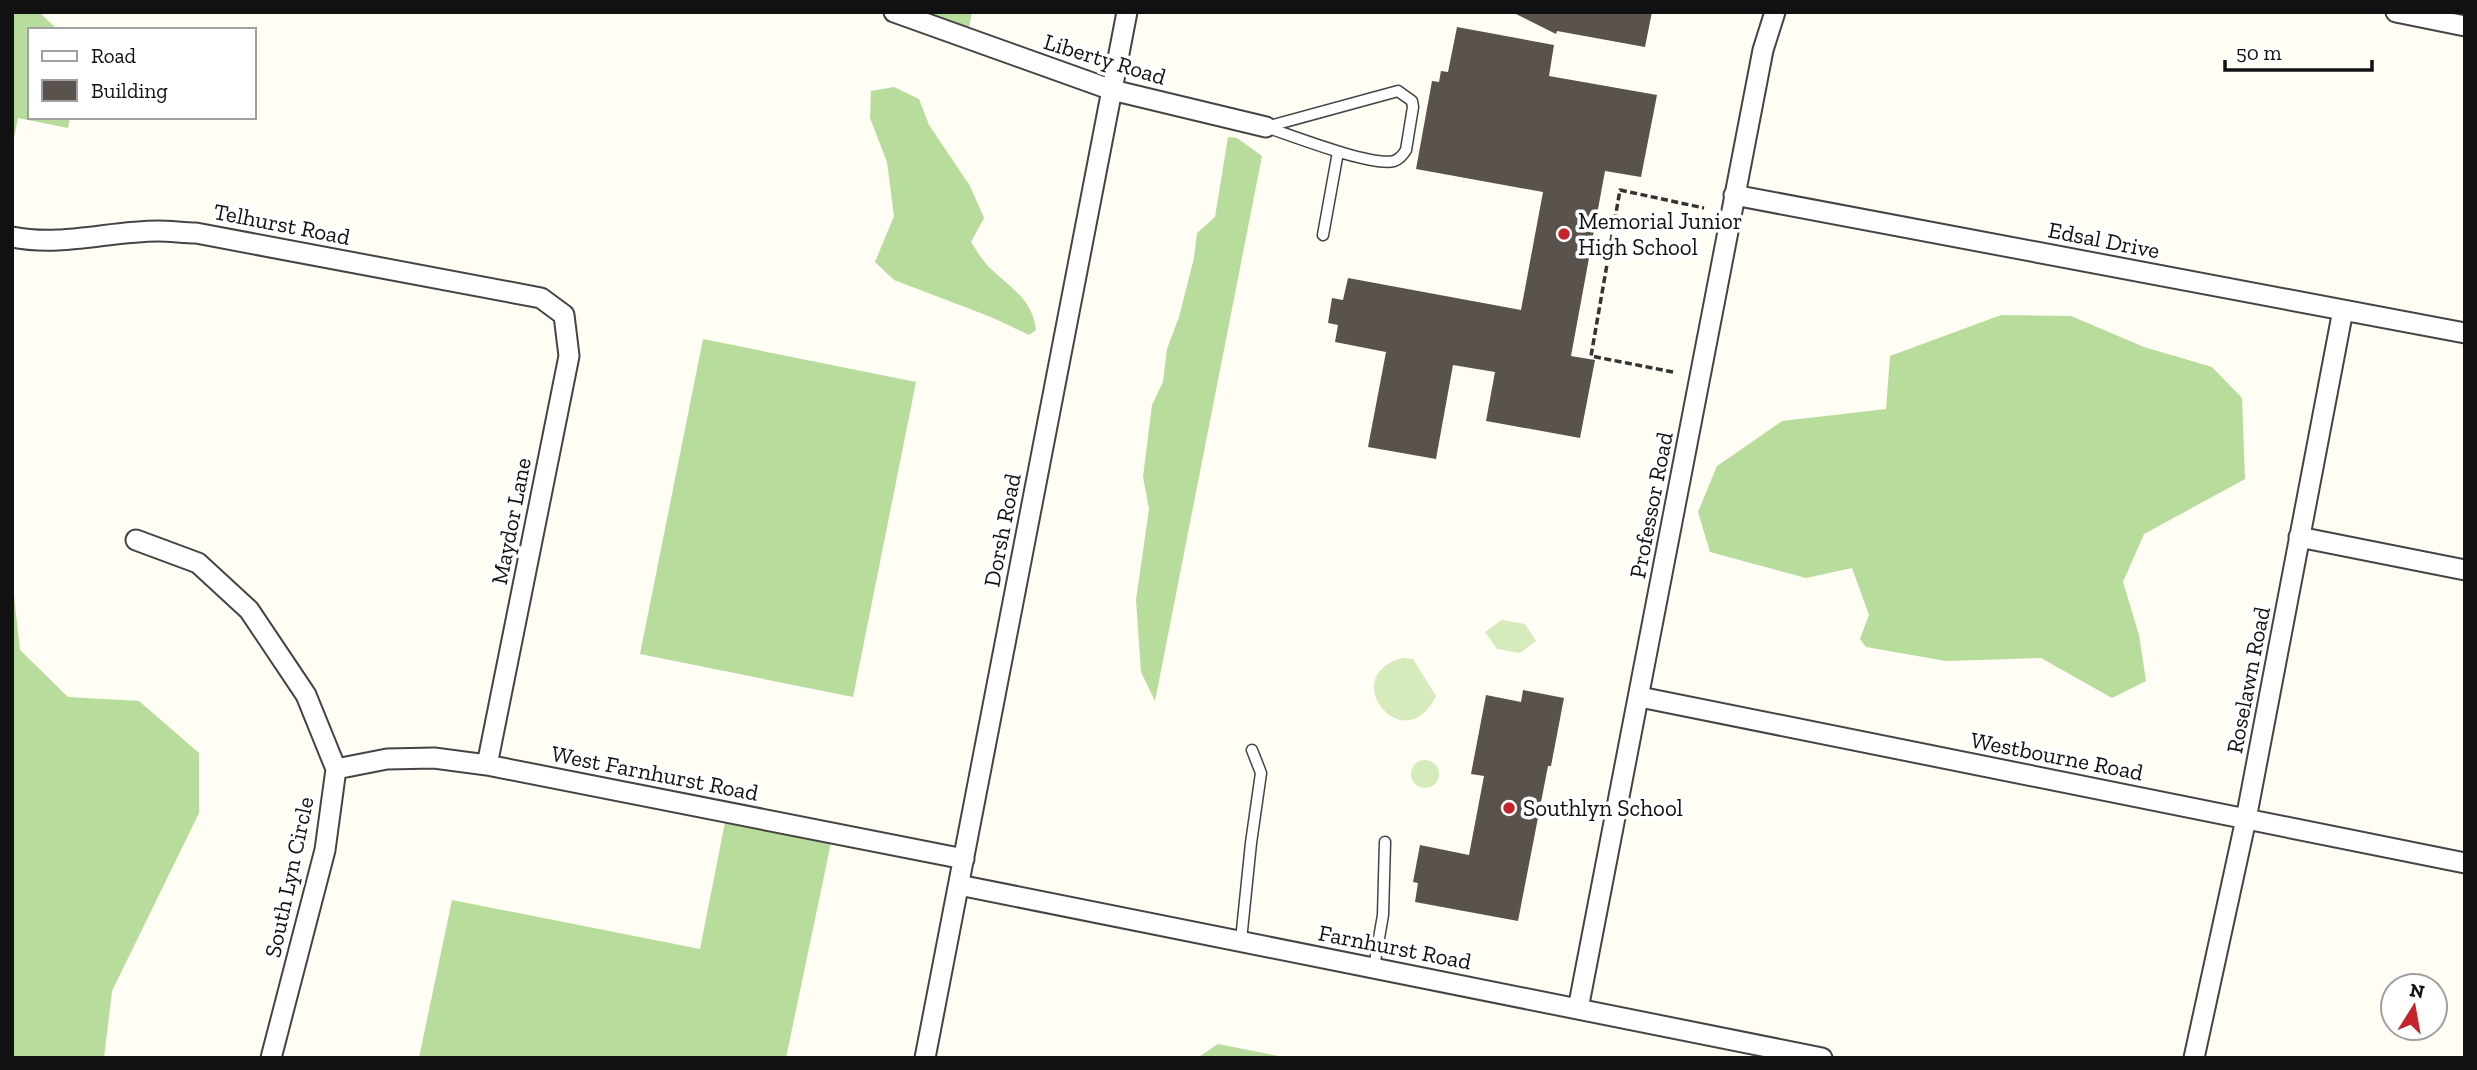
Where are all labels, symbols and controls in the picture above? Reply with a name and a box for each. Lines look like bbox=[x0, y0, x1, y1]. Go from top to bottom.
street label: Liberty Road bbox=[1041, 27, 1170, 91]
legend bbox=[28, 28, 256, 119]
scale bar bbox=[2225, 28, 2372, 72]
text: 50 m bbox=[2236, 40, 2282, 65]
text: Road bbox=[91, 43, 137, 68]
text: Building bbox=[91, 78, 168, 103]
street label: Telhurst Road bbox=[211, 197, 353, 251]
place label: Memorial Junior High School bbox=[1578, 207, 1742, 261]
street label: Edsal Drive bbox=[2046, 215, 2162, 265]
marker: Memorial Junior High School bbox=[1556, 226, 1572, 242]
street label: Professor Road bbox=[1623, 429, 1679, 581]
street label: Maydor Lane bbox=[485, 455, 537, 587]
street label: Dorsh Road bbox=[977, 470, 1027, 589]
street label: Roselawn Road bbox=[2220, 604, 2276, 756]
street label: Westbourne Road bbox=[1968, 726, 2146, 787]
street label: West Farnhurst Road bbox=[549, 739, 761, 807]
street label: South Lyn Circle bbox=[258, 794, 320, 960]
place label: Southlyn School bbox=[1523, 794, 1683, 822]
marker: Southlyn School bbox=[1501, 800, 1517, 816]
street label: Farnhurst Road bbox=[1316, 918, 1474, 976]
north arrow bbox=[2379, 972, 2449, 1042]
text: N bbox=[2408, 978, 2426, 1003]

